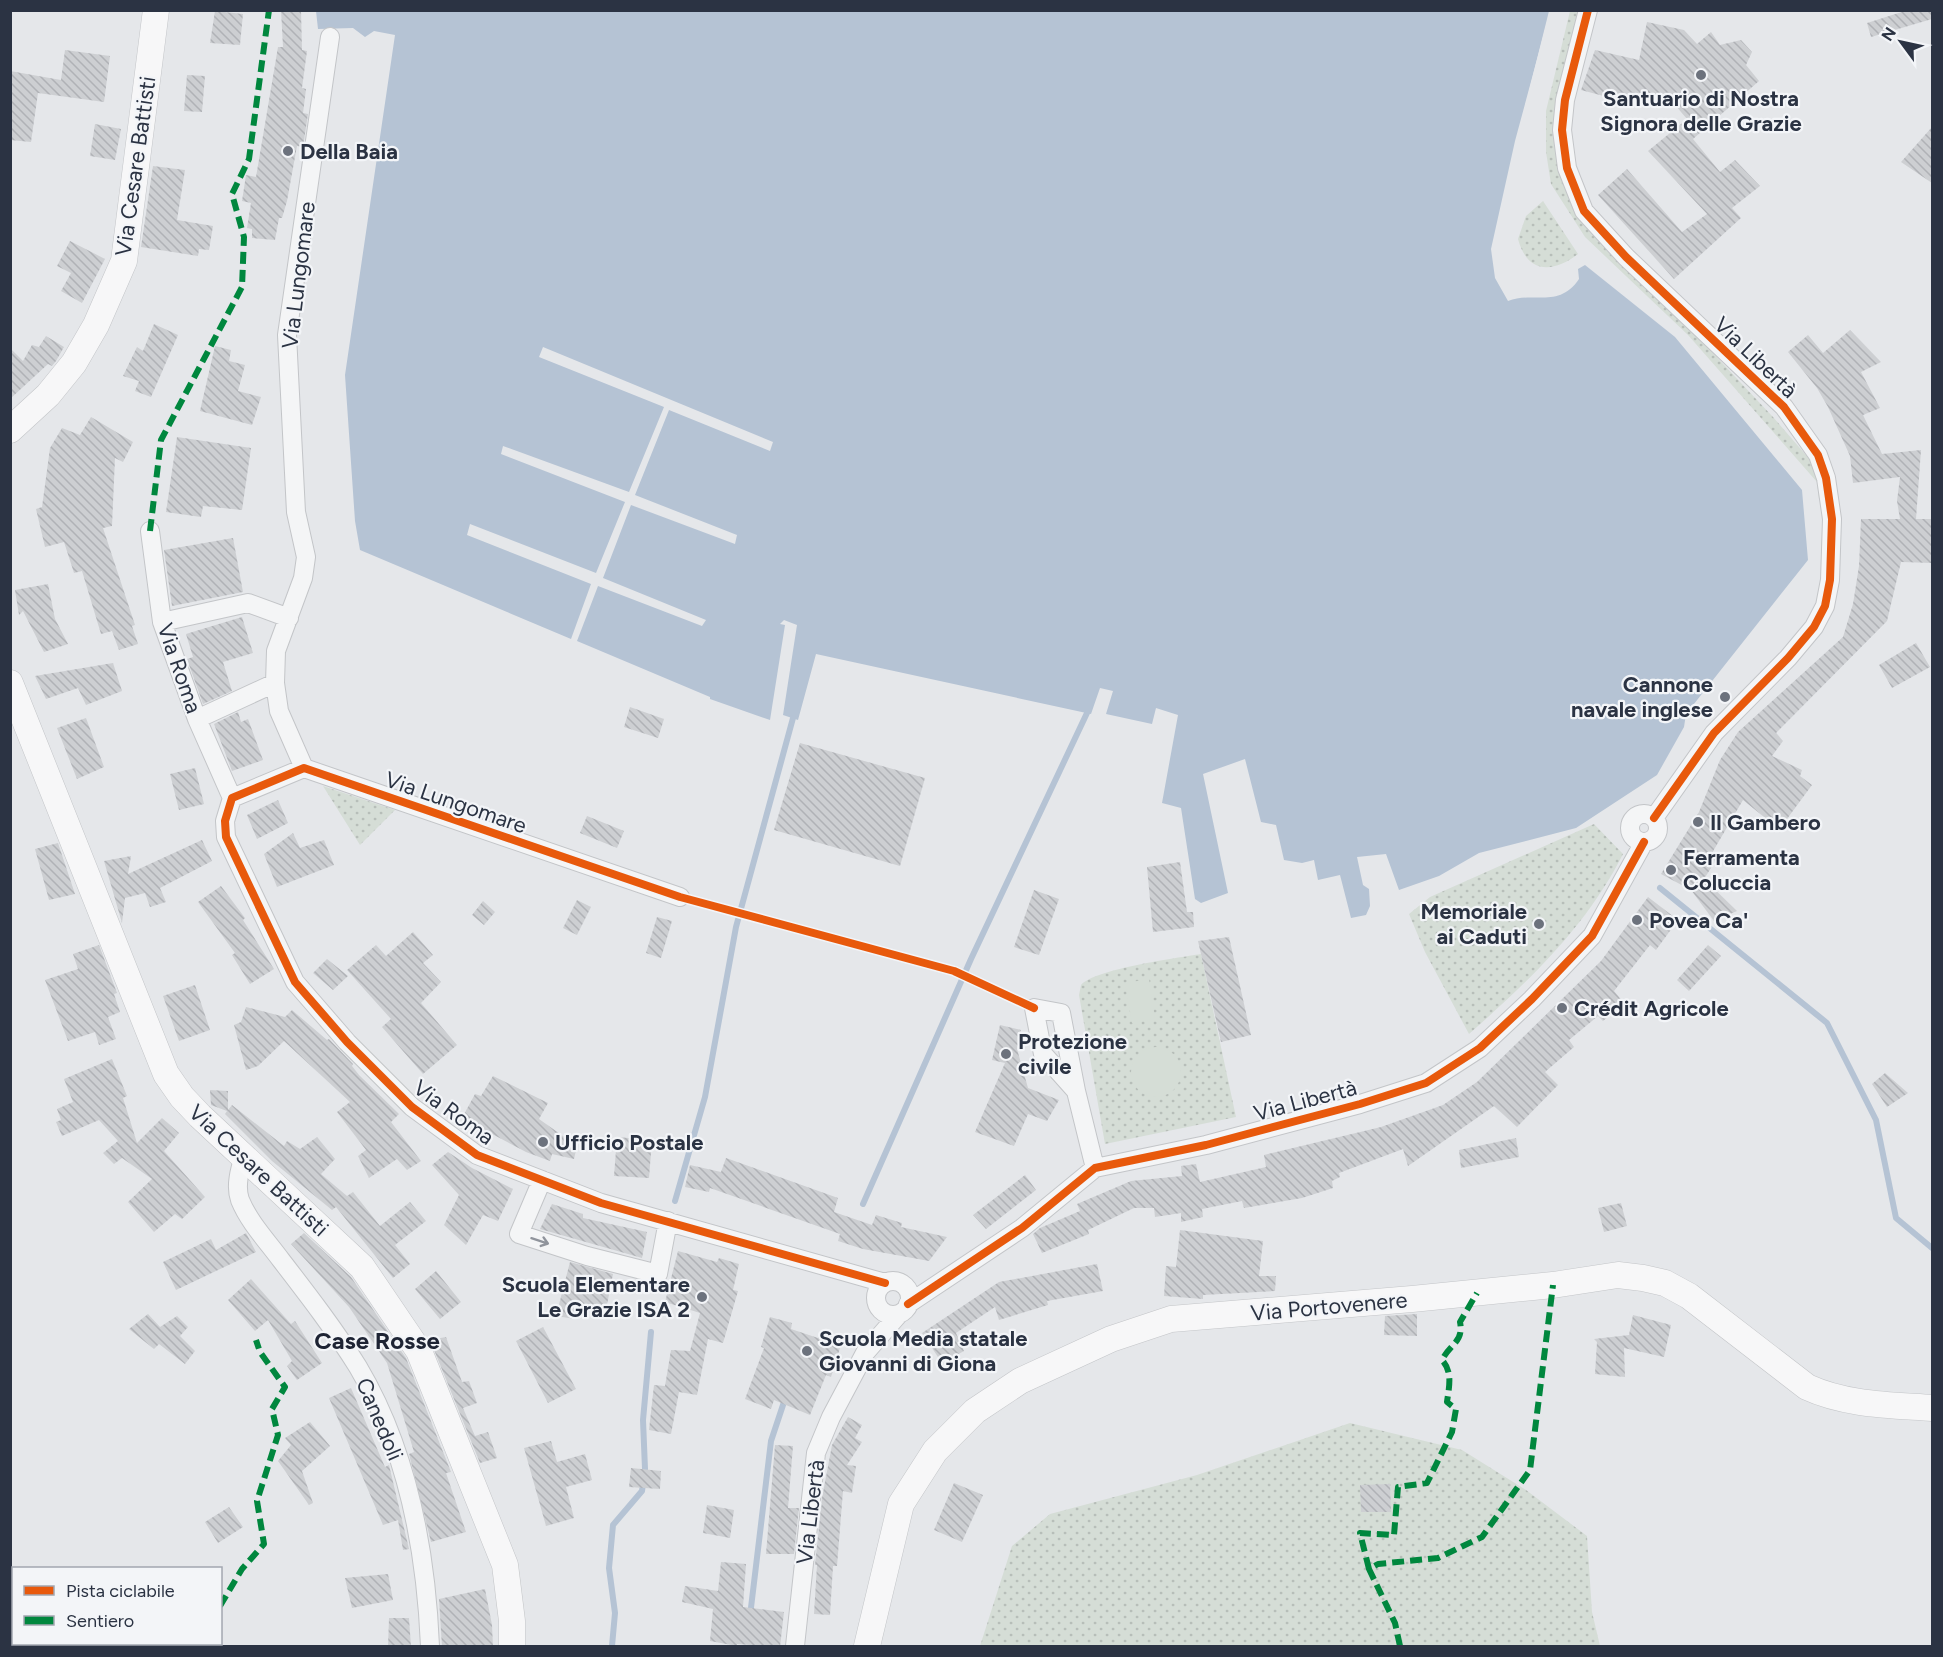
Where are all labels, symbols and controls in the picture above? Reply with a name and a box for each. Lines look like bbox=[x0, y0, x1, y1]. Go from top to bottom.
north arrow bbox=[1871, 12, 1931, 72]
text: N bbox=[1878, 24, 1900, 44]
marker: Santuario di Nostra Signora delle Grazie bbox=[1694, 68, 1708, 82]
street label: Via Cesare Battisti bbox=[110, 74, 161, 258]
place label: Santuario di Nostra Signora delle Grazie bbox=[1600, 85, 1802, 137]
place label: Della Baia bbox=[300, 138, 398, 165]
marker: Della Baia bbox=[281, 144, 295, 158]
street label: Via Lungomare bbox=[276, 200, 321, 350]
street label: Via Libertà bbox=[1708, 311, 1803, 404]
street label: Via Roma bbox=[152, 620, 208, 717]
place label: Cannone navale inglese bbox=[1571, 671, 1713, 723]
marker: Cannone navale inglese bbox=[1718, 690, 1732, 704]
street label: Via Lungomare bbox=[381, 766, 530, 839]
place label: Il Gambero bbox=[1710, 809, 1821, 836]
marker: Il Gambero bbox=[1691, 815, 1705, 829]
place label: Ferramenta Coluccia bbox=[1683, 844, 1800, 896]
marker: Ferramenta Coluccia bbox=[1664, 863, 1678, 877]
place label: Memoriale ai Caduti bbox=[1421, 898, 1527, 950]
place label: Povea Ca' bbox=[1649, 907, 1748, 934]
marker: Povea Ca' bbox=[1630, 913, 1644, 927]
marker: Memoriale ai Caduti bbox=[1532, 917, 1546, 931]
place label: Crédit Agricole bbox=[1574, 995, 1729, 1022]
marker: Crédit Agricole bbox=[1555, 1001, 1569, 1015]
place label: Protezione civile bbox=[1018, 1028, 1127, 1080]
marker: Protezione civile bbox=[999, 1047, 1013, 1061]
street label: Via Roma bbox=[408, 1074, 499, 1151]
street label: Via Libertà bbox=[1251, 1074, 1360, 1127]
street label: Via Cesare Battisti bbox=[183, 1099, 334, 1242]
place label: Ufficio Postale bbox=[555, 1129, 703, 1156]
marker: Ufficio Postale bbox=[536, 1135, 550, 1149]
one-way arrow bbox=[530, 1236, 549, 1247]
place label: Scuola Elementare Le Grazie ISA 2 bbox=[502, 1271, 690, 1323]
street label: Via Portovenere bbox=[1249, 1286, 1409, 1327]
marker: Scuola Elementare Le Grazie ISA 2 bbox=[695, 1290, 709, 1304]
place label: Scuola Media statale Giovanni di Giona bbox=[819, 1325, 1027, 1377]
district label: Case Rosse bbox=[314, 1326, 440, 1355]
marker: Scuola Media statale Giovanni di Giona bbox=[800, 1344, 814, 1358]
street label: Canedoli bbox=[350, 1374, 409, 1464]
street label: Via Libertà bbox=[791, 1458, 830, 1566]
legend bbox=[12, 1567, 222, 1645]
text: Pista ciclabile bbox=[66, 1580, 175, 1602]
text: Sentiero bbox=[66, 1610, 134, 1632]

